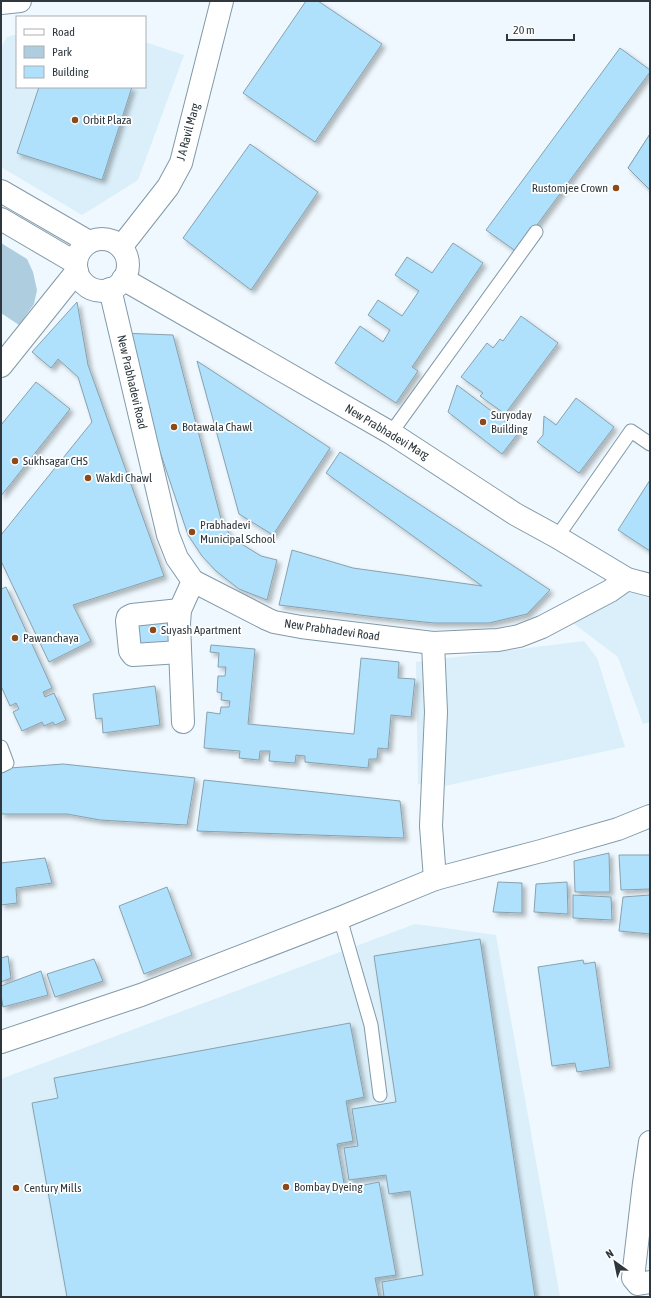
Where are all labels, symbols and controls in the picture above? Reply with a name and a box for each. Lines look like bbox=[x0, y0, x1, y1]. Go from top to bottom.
legend bbox=[16, 16, 146, 88]
scale bar bbox=[507, 16, 574, 42]
text: 20 m bbox=[513, 23, 535, 37]
text: Road bbox=[52, 25, 75, 39]
text: Park bbox=[52, 45, 73, 59]
text: Building bbox=[52, 65, 90, 79]
street label: J A Ravil Marg bbox=[174, 101, 203, 162]
place label: Orbit Plaza bbox=[83, 113, 132, 127]
marker: Orbit Plaza bbox=[70, 115, 80, 125]
place label: Rustomjee Crown bbox=[532, 181, 608, 195]
marker: Rustomjee Crown bbox=[611, 183, 621, 193]
street label: New Prabhadevi Road bbox=[114, 333, 150, 431]
street label: New Prabhadevi Marg bbox=[343, 401, 432, 463]
place label: Suryoday Building bbox=[491, 408, 532, 436]
marker: Suryoday Building bbox=[478, 417, 488, 427]
place label: Botawala Chawl bbox=[182, 420, 253, 434]
marker: Botawala Chawl bbox=[169, 422, 179, 432]
place label: Sukhsagar CHS bbox=[23, 454, 88, 468]
marker: Sukhsagar CHS bbox=[10, 456, 20, 466]
place label: Wakdi Chawl bbox=[96, 471, 153, 485]
marker: Wakdi Chawl bbox=[83, 473, 93, 483]
place label: Prabhadevi Municipal School bbox=[200, 518, 276, 546]
marker: Prabhadevi Municipal School bbox=[187, 527, 197, 537]
street label: New Prabhadevi Road bbox=[283, 616, 381, 644]
place label: Suyash Apartment bbox=[161, 623, 242, 637]
marker: Suyash Apartment bbox=[148, 625, 158, 635]
place label: Pawanchaya bbox=[23, 631, 79, 645]
marker: Pawanchaya bbox=[10, 633, 20, 643]
place label: Bombay Dyeing bbox=[294, 1180, 363, 1194]
place label: Century Mills bbox=[24, 1181, 81, 1195]
marker: Bombay Dyeing bbox=[281, 1182, 291, 1192]
marker: Century Mills bbox=[11, 1183, 21, 1193]
north arrow bbox=[595, 1242, 635, 1282]
text: N bbox=[604, 1247, 616, 1260]

